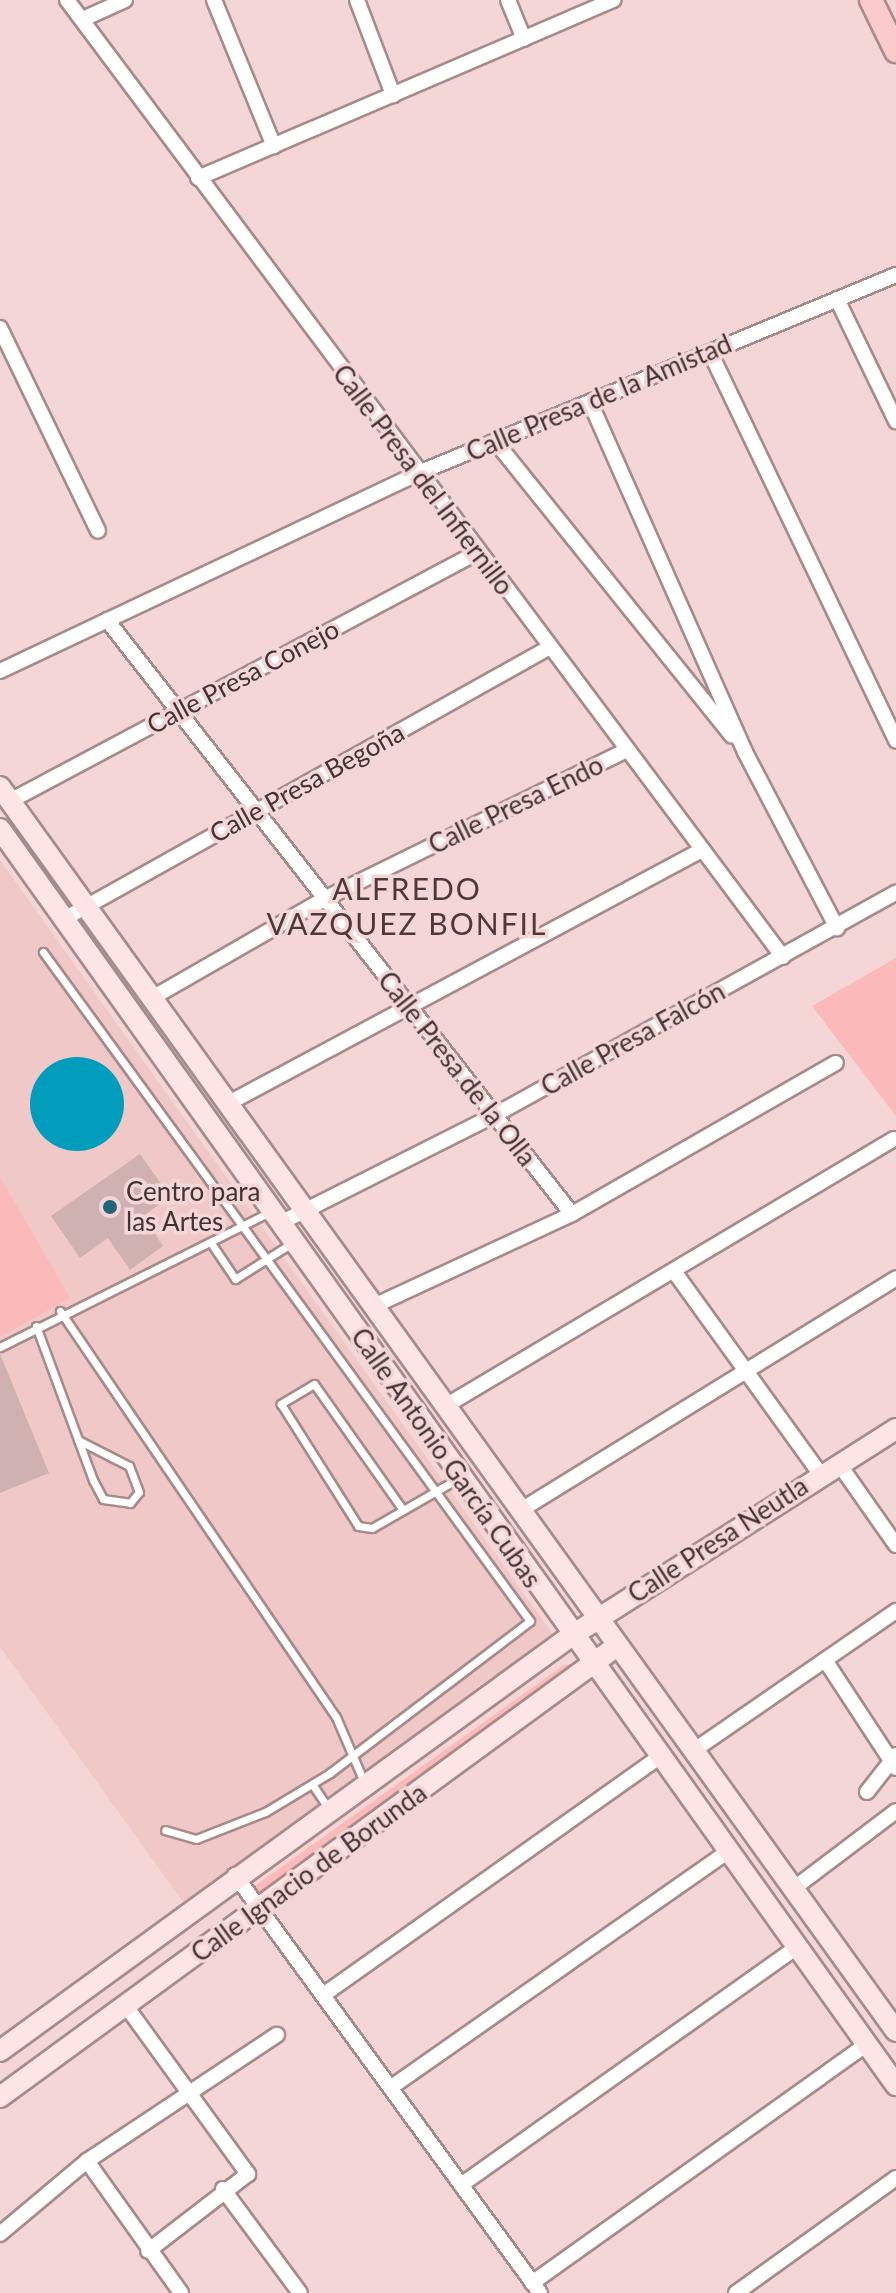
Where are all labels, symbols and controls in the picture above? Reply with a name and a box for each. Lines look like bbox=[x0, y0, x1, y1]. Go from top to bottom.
street label: Calle Presa de la Amistad bbox=[461, 328, 737, 468]
street label: Calle Presa del Infiernillo bbox=[326, 359, 520, 601]
street label: Calle Presa Conejo bbox=[142, 613, 344, 741]
street label: Calle Presa Begoña bbox=[204, 717, 410, 849]
street label: Calle Presa Endo bbox=[424, 749, 608, 861]
district label: ALFREDO VAZQUEZ BONFIL bbox=[267, 870, 547, 940]
street label: Calle Presa de la Olla bbox=[371, 966, 543, 1172]
street label: Calle Presa Falcón bbox=[536, 976, 730, 1102]
place label: Centro para las Artes bbox=[126, 1176, 260, 1238]
marker: Centro para las Artes bbox=[101, 1198, 119, 1216]
street label: Calle Antonio García Cubas bbox=[344, 1322, 548, 1594]
street label: Calle Presa Neutla bbox=[622, 1470, 814, 1610]
street label: Calle Ignacio de Borunda bbox=[185, 1777, 433, 1969]

